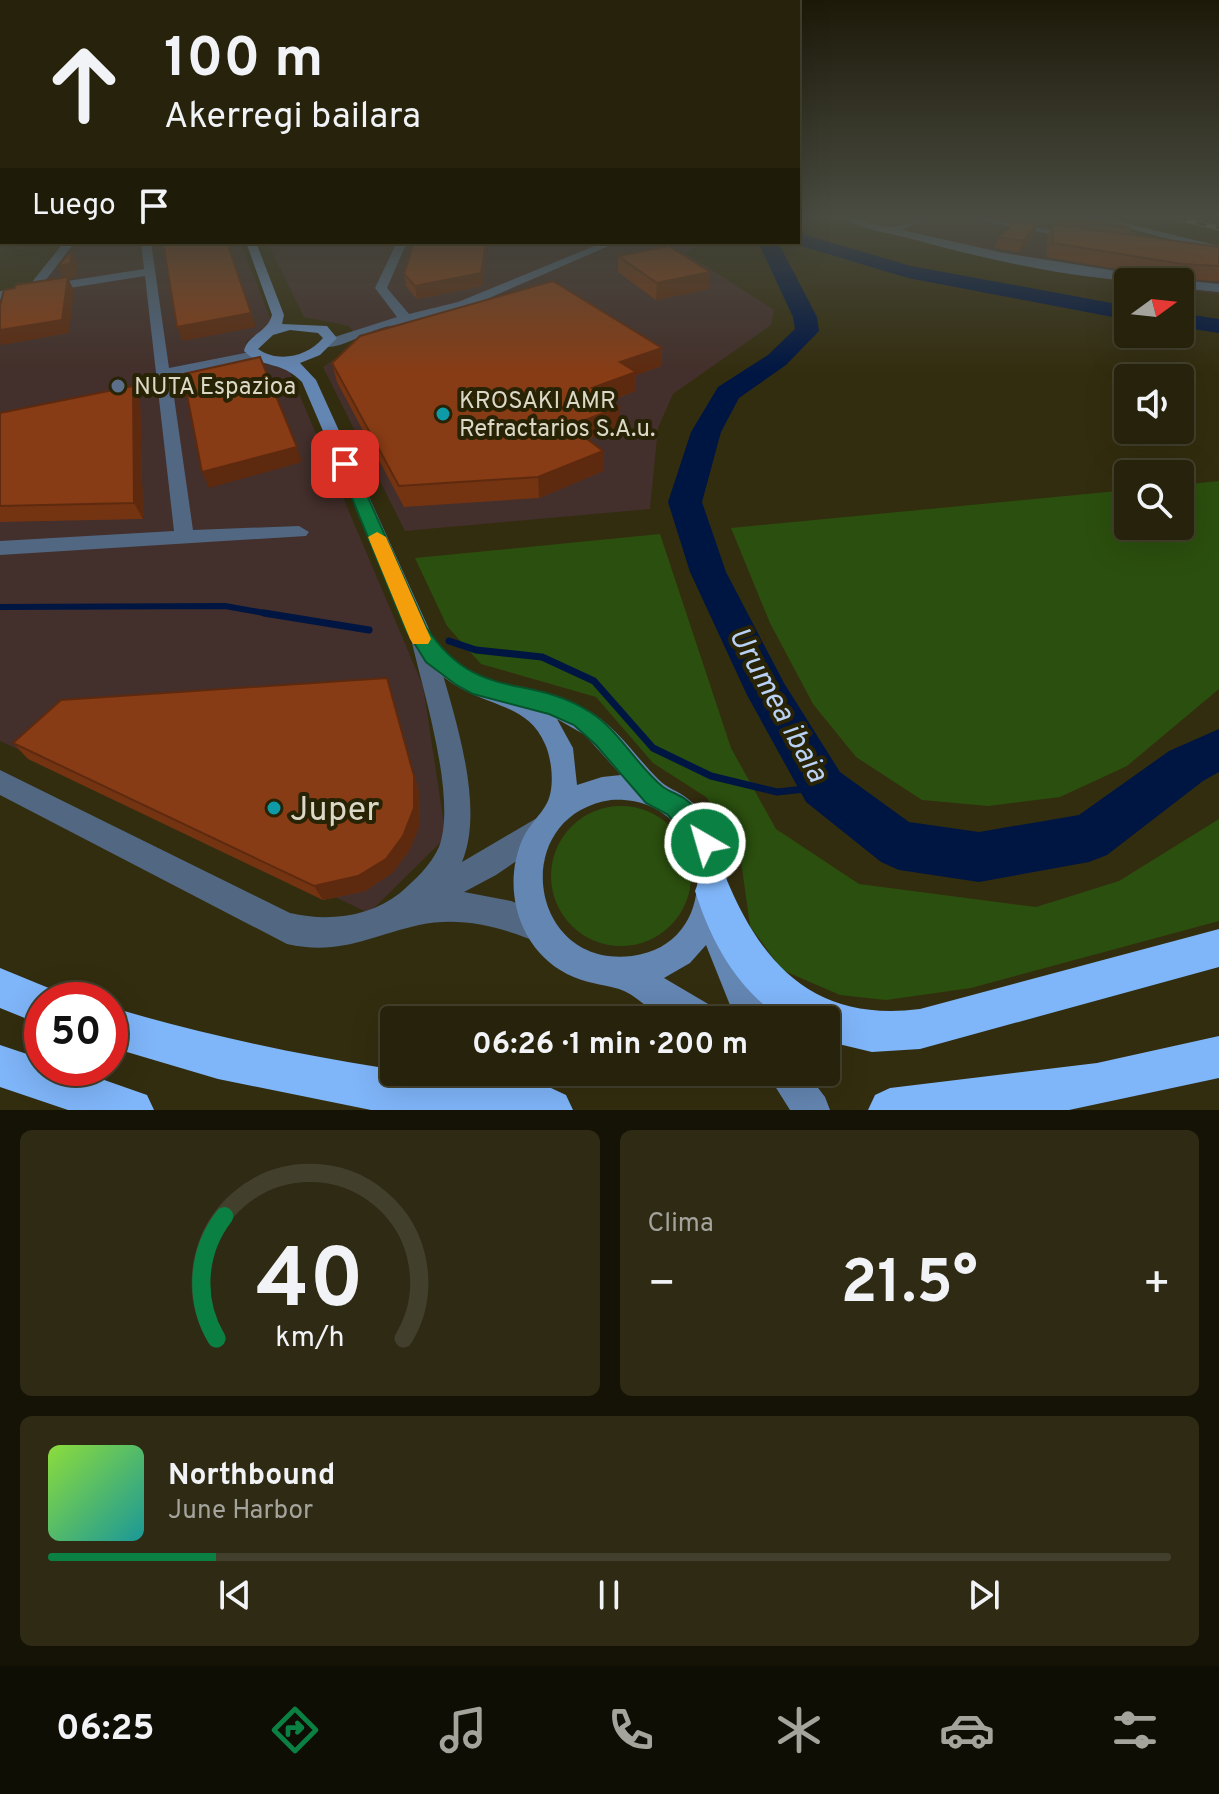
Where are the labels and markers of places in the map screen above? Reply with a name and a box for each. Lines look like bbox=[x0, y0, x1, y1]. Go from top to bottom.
place label: NUTA Espazioa bbox=[134, 373, 296, 403]
marker: NUTA Espazioa bbox=[109, 377, 127, 395]
place label: KROSAKI AMR Refractarios S.A.u. bbox=[459, 387, 655, 445]
marker: KROSAKI AMR Refractarios S.A.u. bbox=[434, 405, 452, 423]
pin bbox=[311, 430, 379, 498]
place label: Juper bbox=[290, 790, 380, 833]
marker: Juper bbox=[265, 799, 283, 817]

